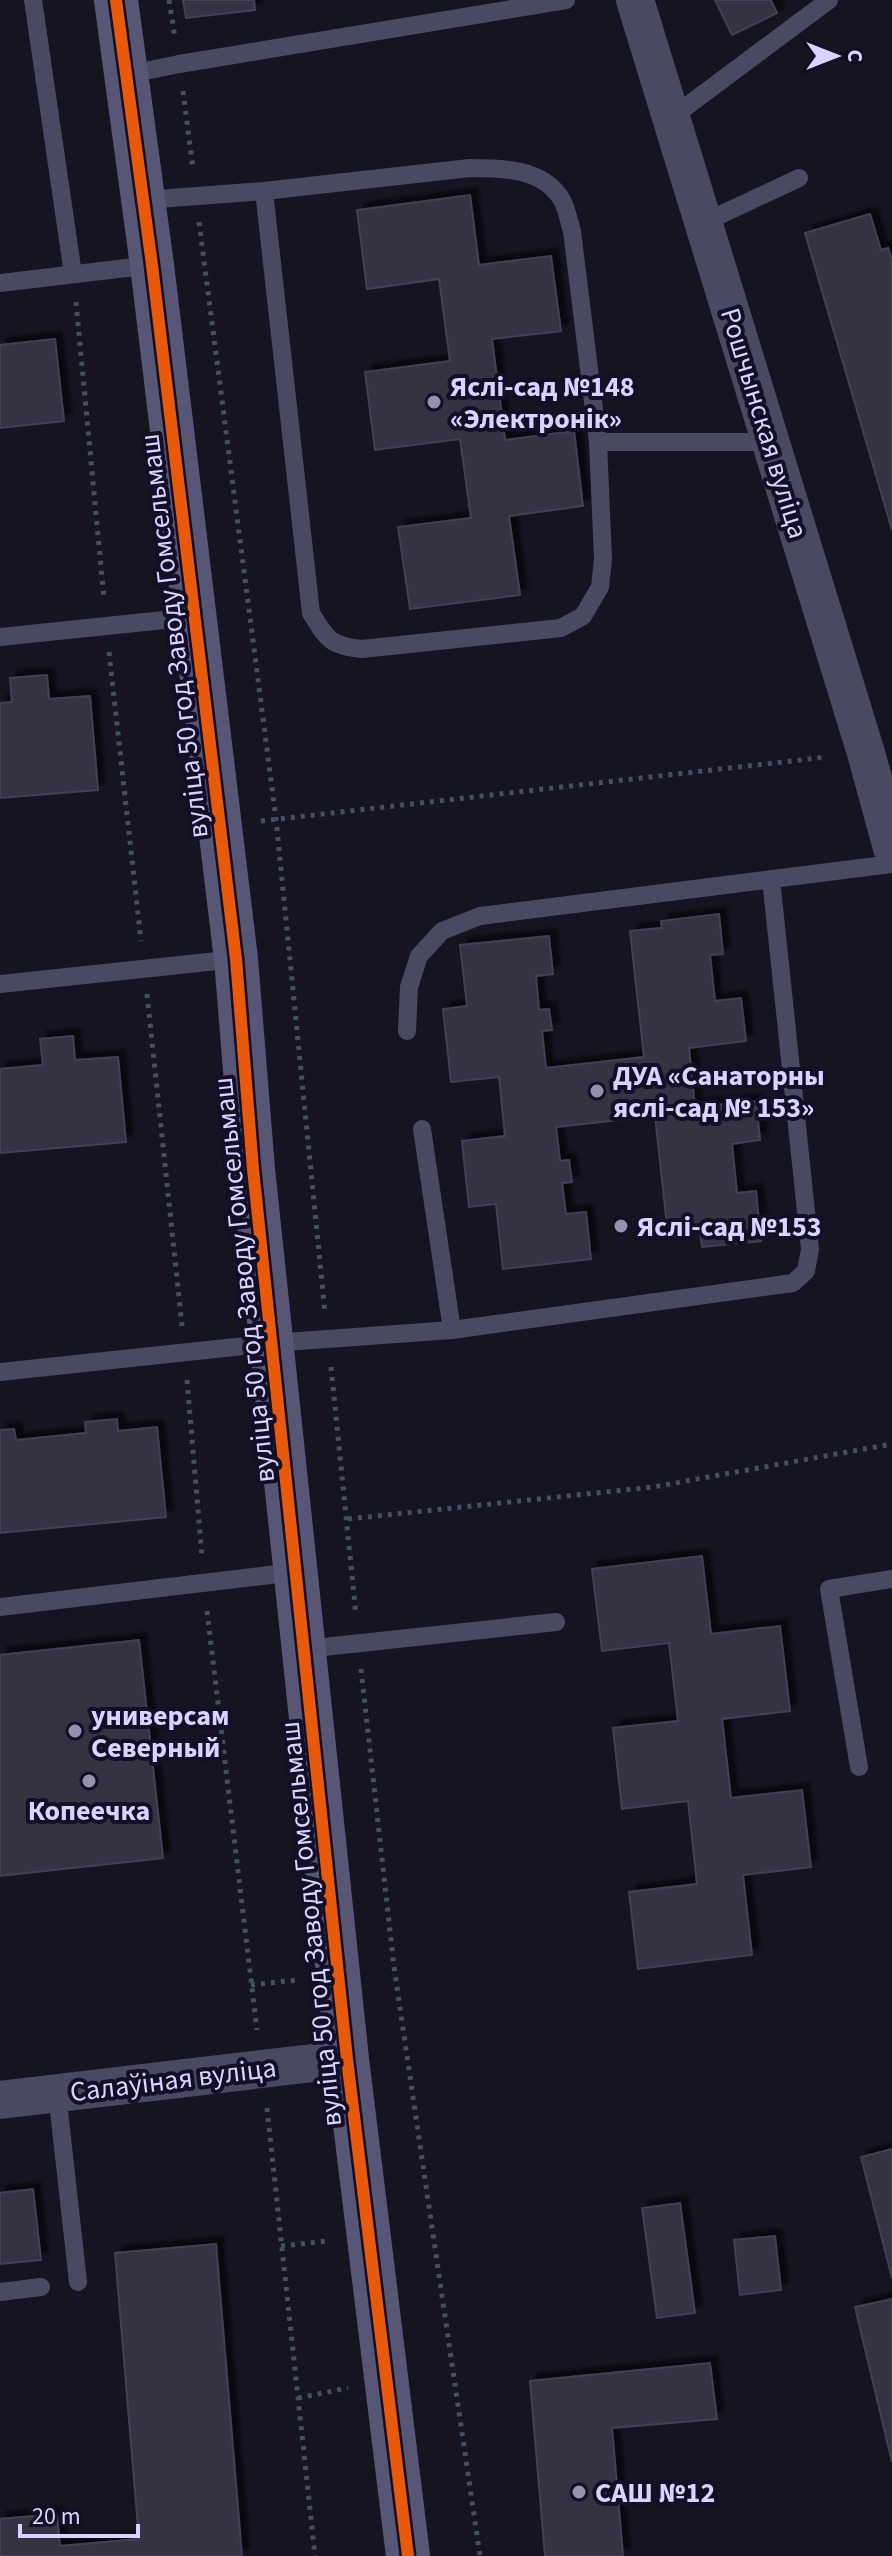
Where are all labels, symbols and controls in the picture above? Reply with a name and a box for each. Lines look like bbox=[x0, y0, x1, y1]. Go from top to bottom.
north arrow bbox=[796, 16, 876, 96]
text: С bbox=[839, 50, 871, 63]
street label: Рошчынская вуліца bbox=[710, 303, 818, 544]
place label: Яслі-сад №148 «Электронік» bbox=[450, 367, 634, 439]
marker: Яслі-сад №148 «Электронік» bbox=[425, 393, 443, 411]
street label: вуліца 50 год Заводу Гомсельмаш bbox=[129, 431, 219, 841]
place label: ДУА «Санаторны яслі-сад № 153» bbox=[613, 1056, 825, 1128]
street label: вуліца 50 год Заводу Гомсельмаш bbox=[203, 1075, 285, 1485]
marker: ДУА «Санаторны яслі-сад № 153» bbox=[588, 1082, 606, 1100]
place label: Яслі-сад №153 bbox=[637, 1207, 821, 1247]
marker: Яслі-сад №153 bbox=[612, 1217, 630, 1235]
place label: универсам Северный bbox=[91, 1696, 230, 1768]
street label: вуліца 50 год Заводу Гомсельмаш bbox=[270, 1719, 352, 2129]
marker: универсам Северный bbox=[66, 1722, 84, 1740]
marker: Копеечка bbox=[80, 1772, 98, 1790]
place label: Копеечка bbox=[28, 1791, 150, 1831]
street label: Салаўіная вуліца bbox=[68, 2047, 279, 2112]
place label: САШ №12 bbox=[595, 2473, 715, 2513]
marker: САШ №12 bbox=[570, 2483, 588, 2501]
scale bar bbox=[20, 2488, 138, 2538]
text: 20 m bbox=[32, 2499, 81, 2534]

